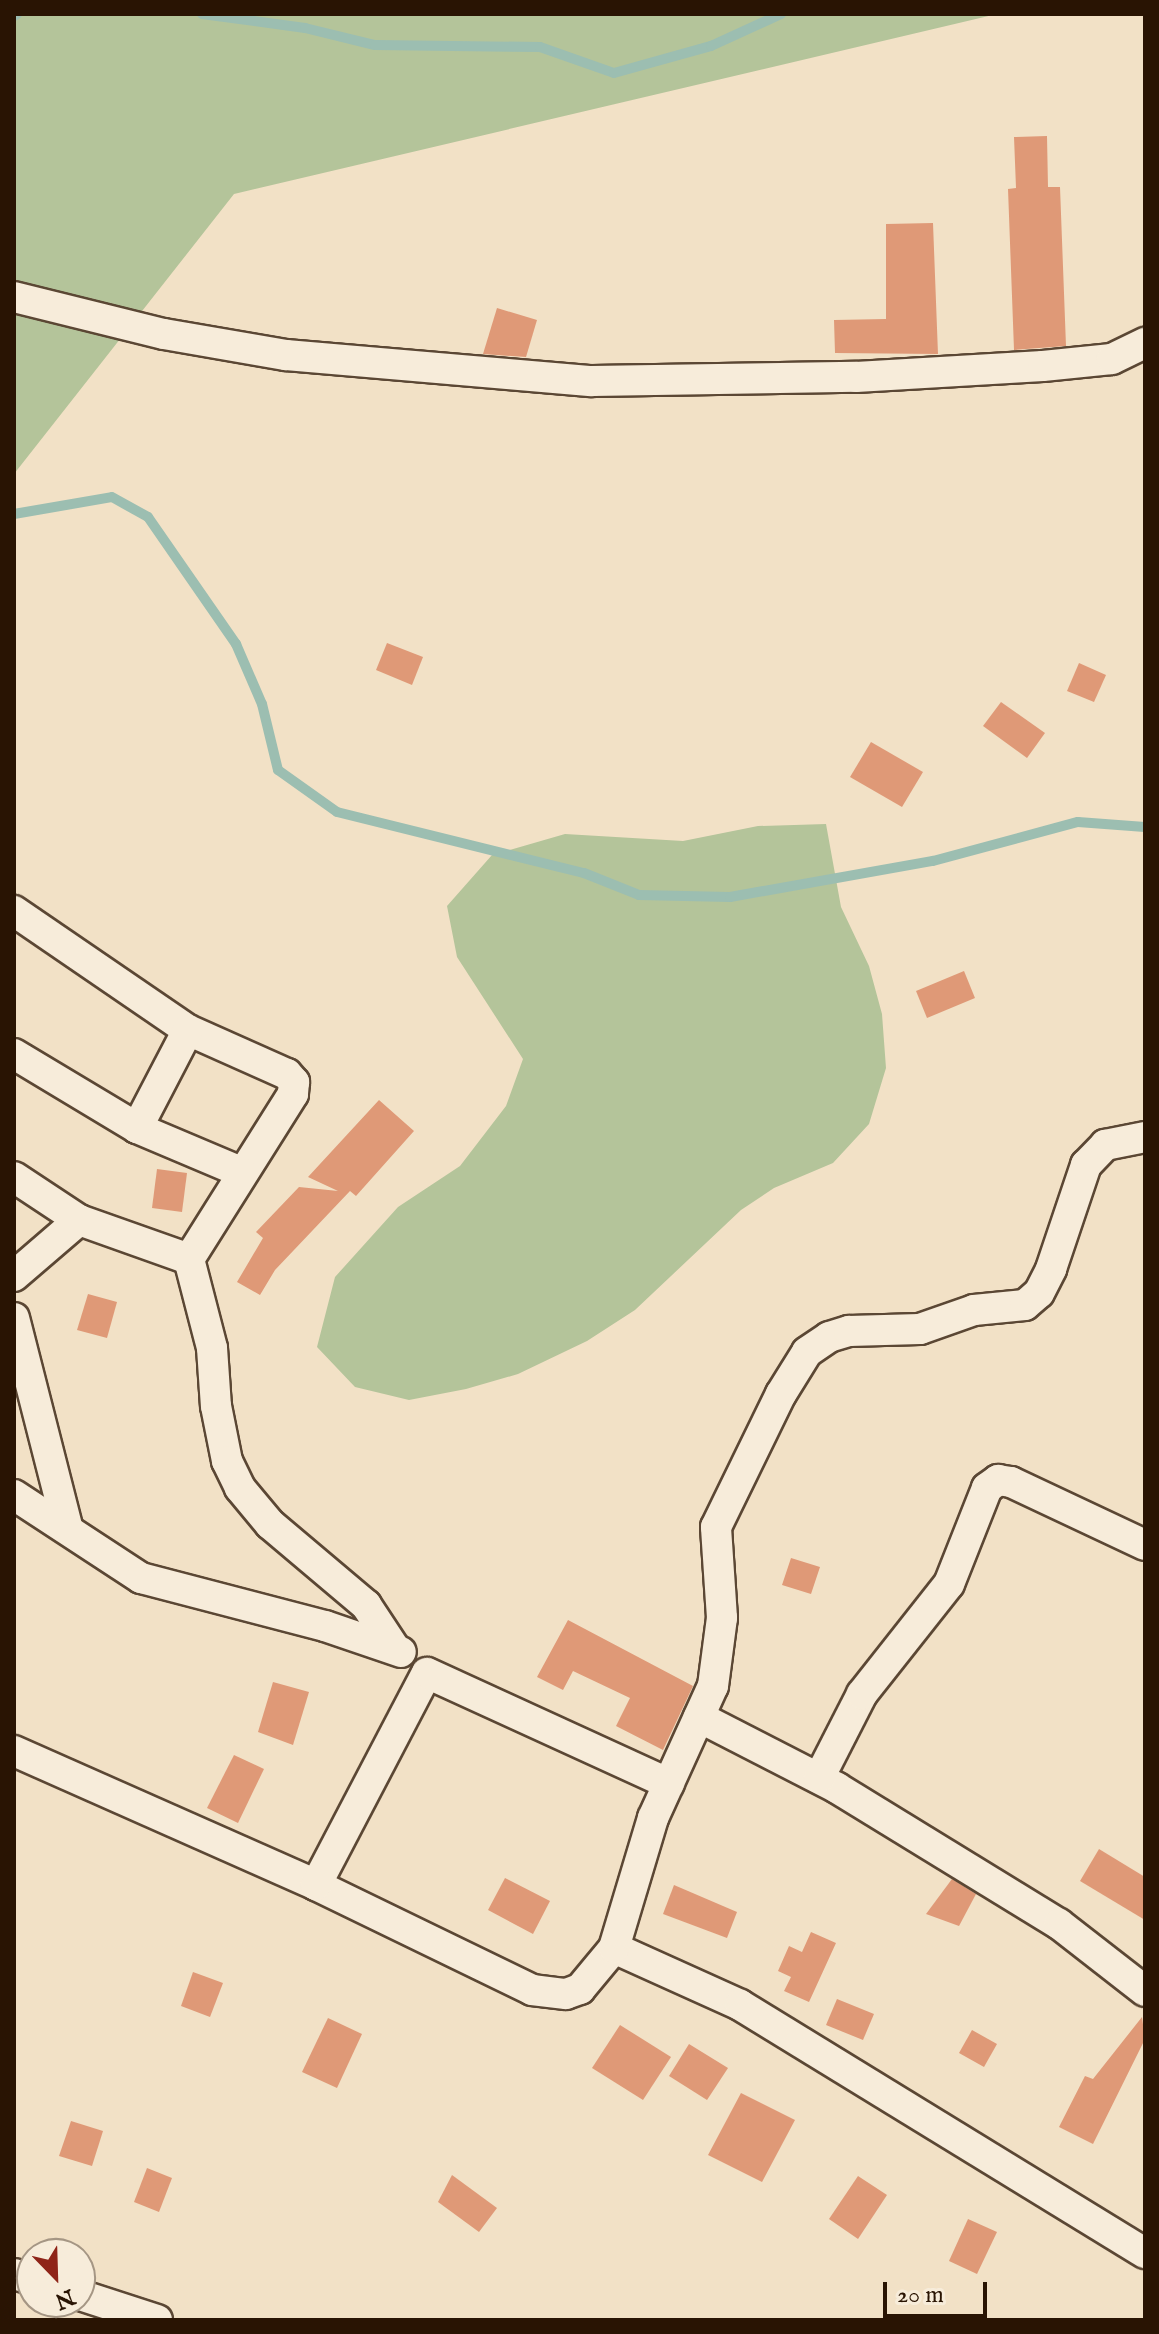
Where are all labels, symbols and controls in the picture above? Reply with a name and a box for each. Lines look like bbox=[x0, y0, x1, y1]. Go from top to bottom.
north arrow bbox=[16, 2238, 96, 2318]
scale bar bbox=[887, 2266, 991, 2316]
text: 20 m bbox=[897, 2280, 944, 2311]
text: N bbox=[50, 2282, 79, 2315]

